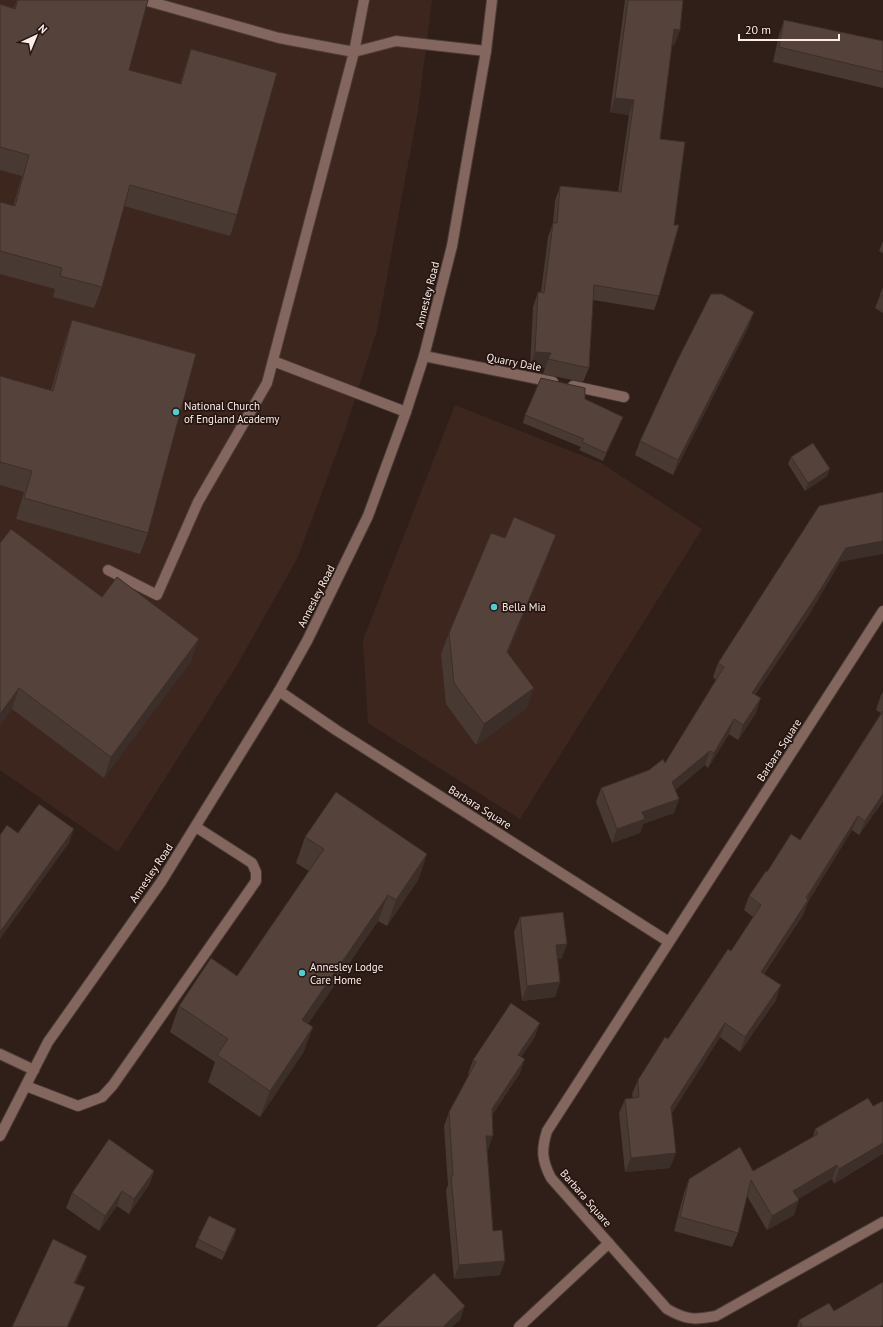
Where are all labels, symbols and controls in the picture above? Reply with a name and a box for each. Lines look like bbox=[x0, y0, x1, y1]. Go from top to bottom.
north arrow bbox=[16, 16, 56, 56]
scale bar bbox=[739, 16, 839, 42]
text: N bbox=[35, 21, 50, 36]
text: 20 m bbox=[745, 22, 771, 37]
street label: Annesley Road bbox=[412, 260, 442, 330]
street label: Quarry Dale bbox=[485, 350, 543, 374]
place label: National Church of England Academy bbox=[184, 399, 280, 426]
marker: National Church of England Academy bbox=[171, 407, 181, 417]
street label: Annesley Road bbox=[294, 562, 338, 630]
place label: Bella Mia bbox=[502, 600, 546, 614]
marker: Bella Mia bbox=[489, 602, 499, 612]
street label: Barbara Square bbox=[754, 716, 805, 784]
street label: Barbara Square bbox=[446, 782, 514, 832]
street label: Annesley Road bbox=[126, 841, 176, 905]
place label: Annesley Lodge Care Home bbox=[310, 960, 384, 987]
marker: Annesley Lodge Care Home bbox=[297, 968, 307, 978]
street label: Barbara Square bbox=[557, 1166, 615, 1230]

